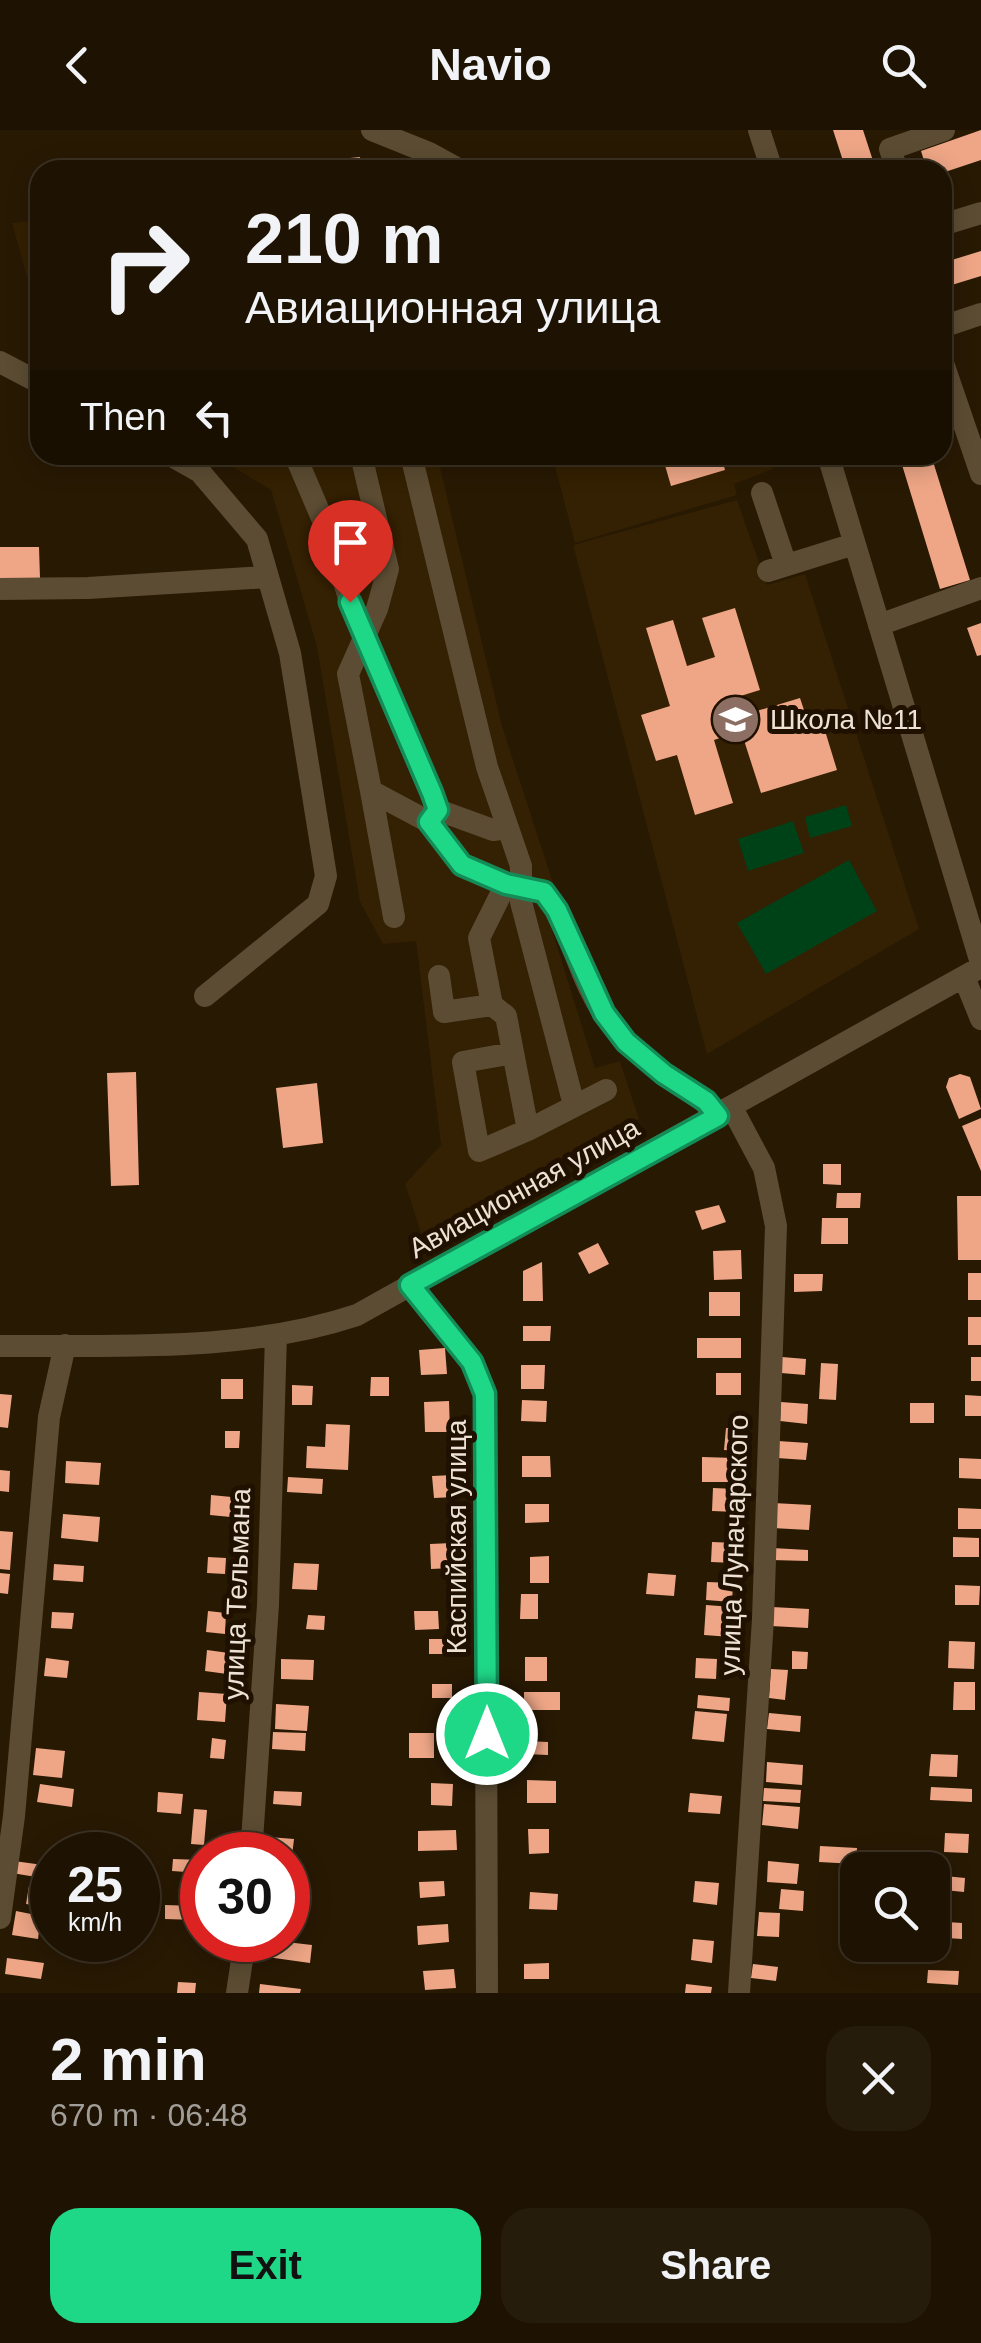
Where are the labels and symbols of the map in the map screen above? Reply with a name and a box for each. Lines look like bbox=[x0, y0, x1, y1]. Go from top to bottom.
pin bbox=[308, 500, 393, 603]
school or university icon: Школа №11 bbox=[709, 693, 761, 745]
place label: Школа №11 bbox=[770, 704, 922, 735]
street label: Авиационная улица bbox=[403, 1112, 645, 1264]
street label: улица Луначарского bbox=[714, 1414, 754, 1676]
street label: Каспийская улица bbox=[441, 1419, 472, 1654]
street label: улица Тельмана bbox=[218, 1487, 256, 1700]
position arrow bbox=[435, 1682, 539, 1786]
speed limit sign: 30 bbox=[180, 1832, 310, 1962]

